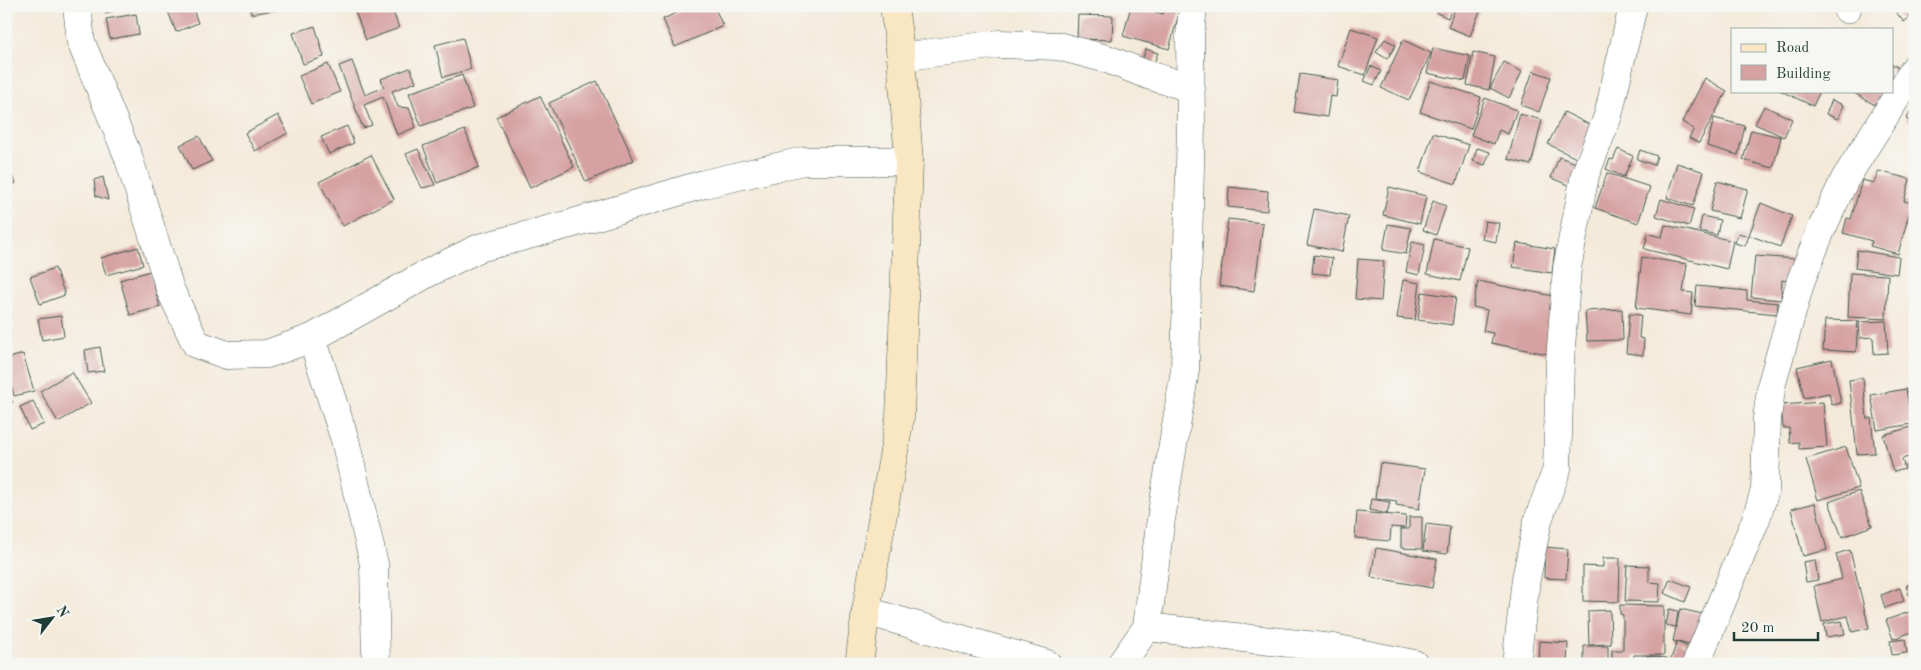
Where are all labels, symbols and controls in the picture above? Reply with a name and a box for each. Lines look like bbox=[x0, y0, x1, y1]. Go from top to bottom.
legend bbox=[1731, 28, 1894, 92]
text: Road bbox=[1776, 41, 1810, 56]
text: Building bbox=[1776, 67, 1831, 82]
north arrow bbox=[28, 592, 78, 642]
text: N bbox=[54, 604, 71, 620]
scale bar bbox=[1734, 610, 1817, 642]
text: 20 m bbox=[1741, 621, 1775, 636]

